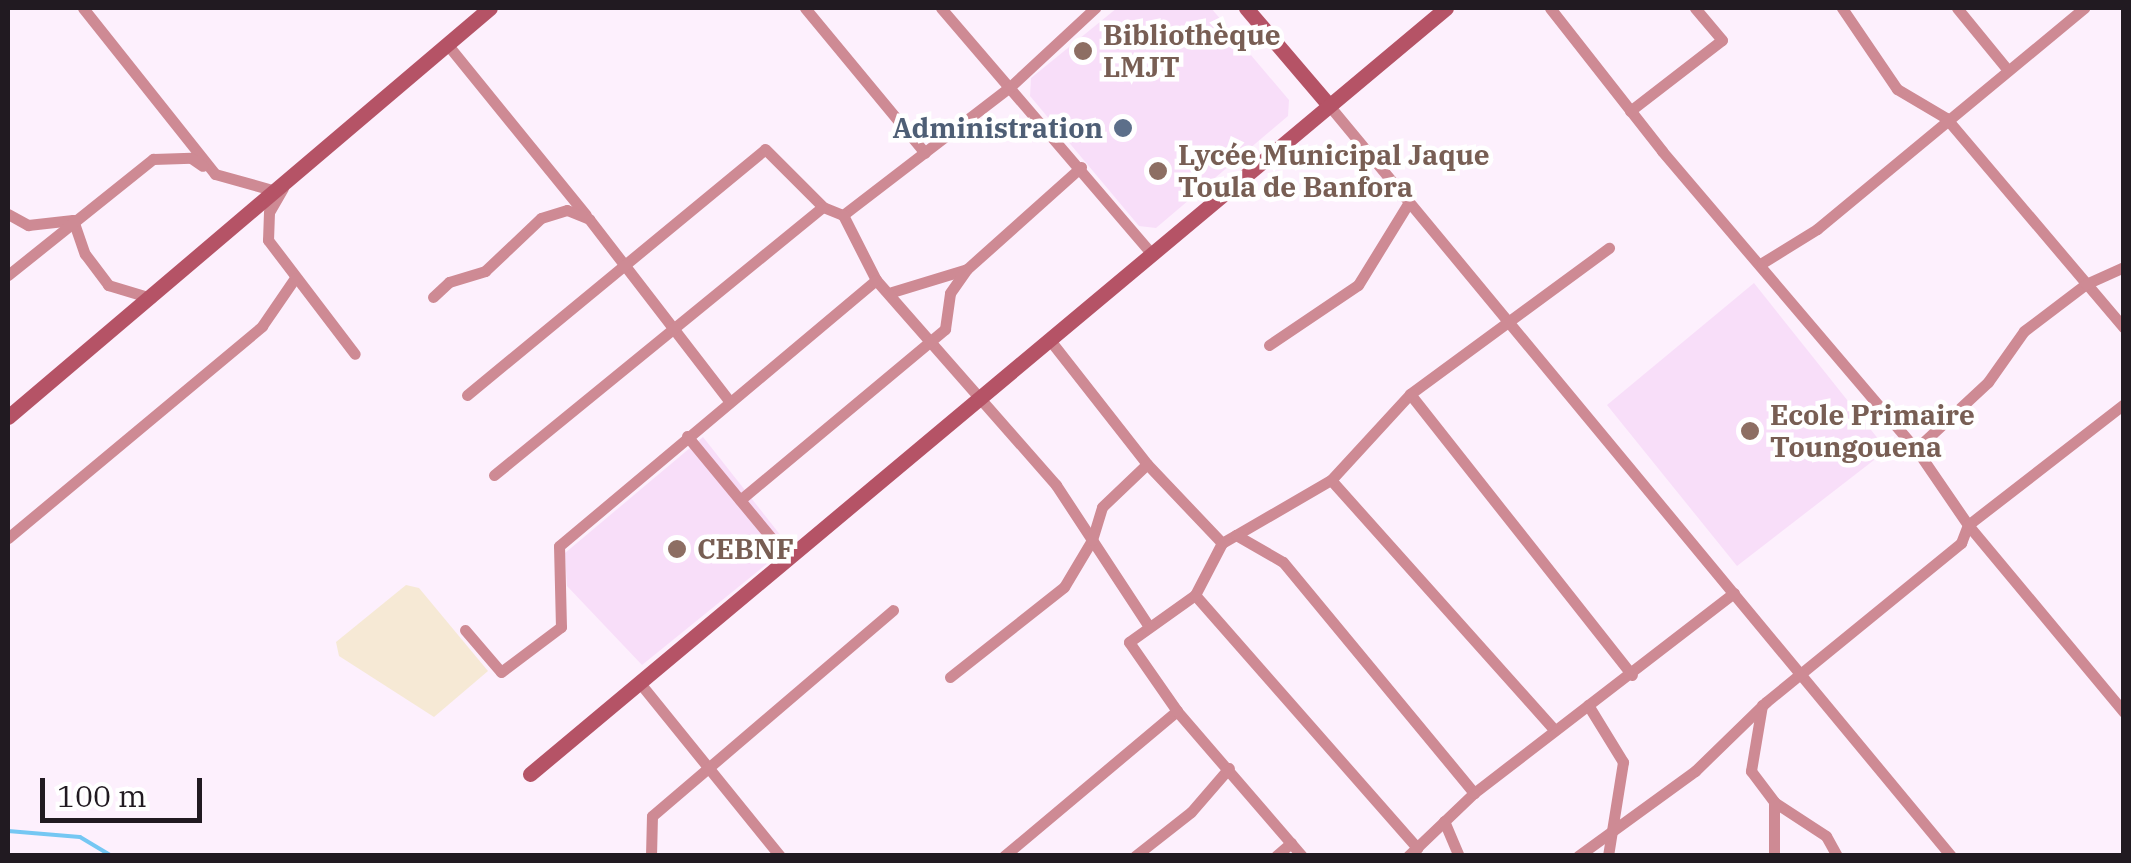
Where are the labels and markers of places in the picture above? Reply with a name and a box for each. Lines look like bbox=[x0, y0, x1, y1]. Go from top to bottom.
place label: Bibliothèque LMJT bbox=[1103, 18, 1281, 84]
marker: Bibliothèque LMJT bbox=[1072, 40, 1094, 62]
place label: Administration bbox=[892, 111, 1103, 145]
marker: Administration bbox=[1112, 117, 1134, 139]
place label: Lycée Municipal Jaque Toula de Banfora bbox=[1178, 138, 1490, 204]
marker: Lycée Municipal Jaque Toula de Banfora bbox=[1147, 160, 1169, 182]
place label: Ecole Primaire Toungouena bbox=[1770, 398, 1975, 464]
marker: Ecole Primaire Toungouena bbox=[1739, 420, 1761, 442]
place label: CEBNF bbox=[697, 532, 794, 566]
marker: CEBNF bbox=[666, 538, 688, 560]

